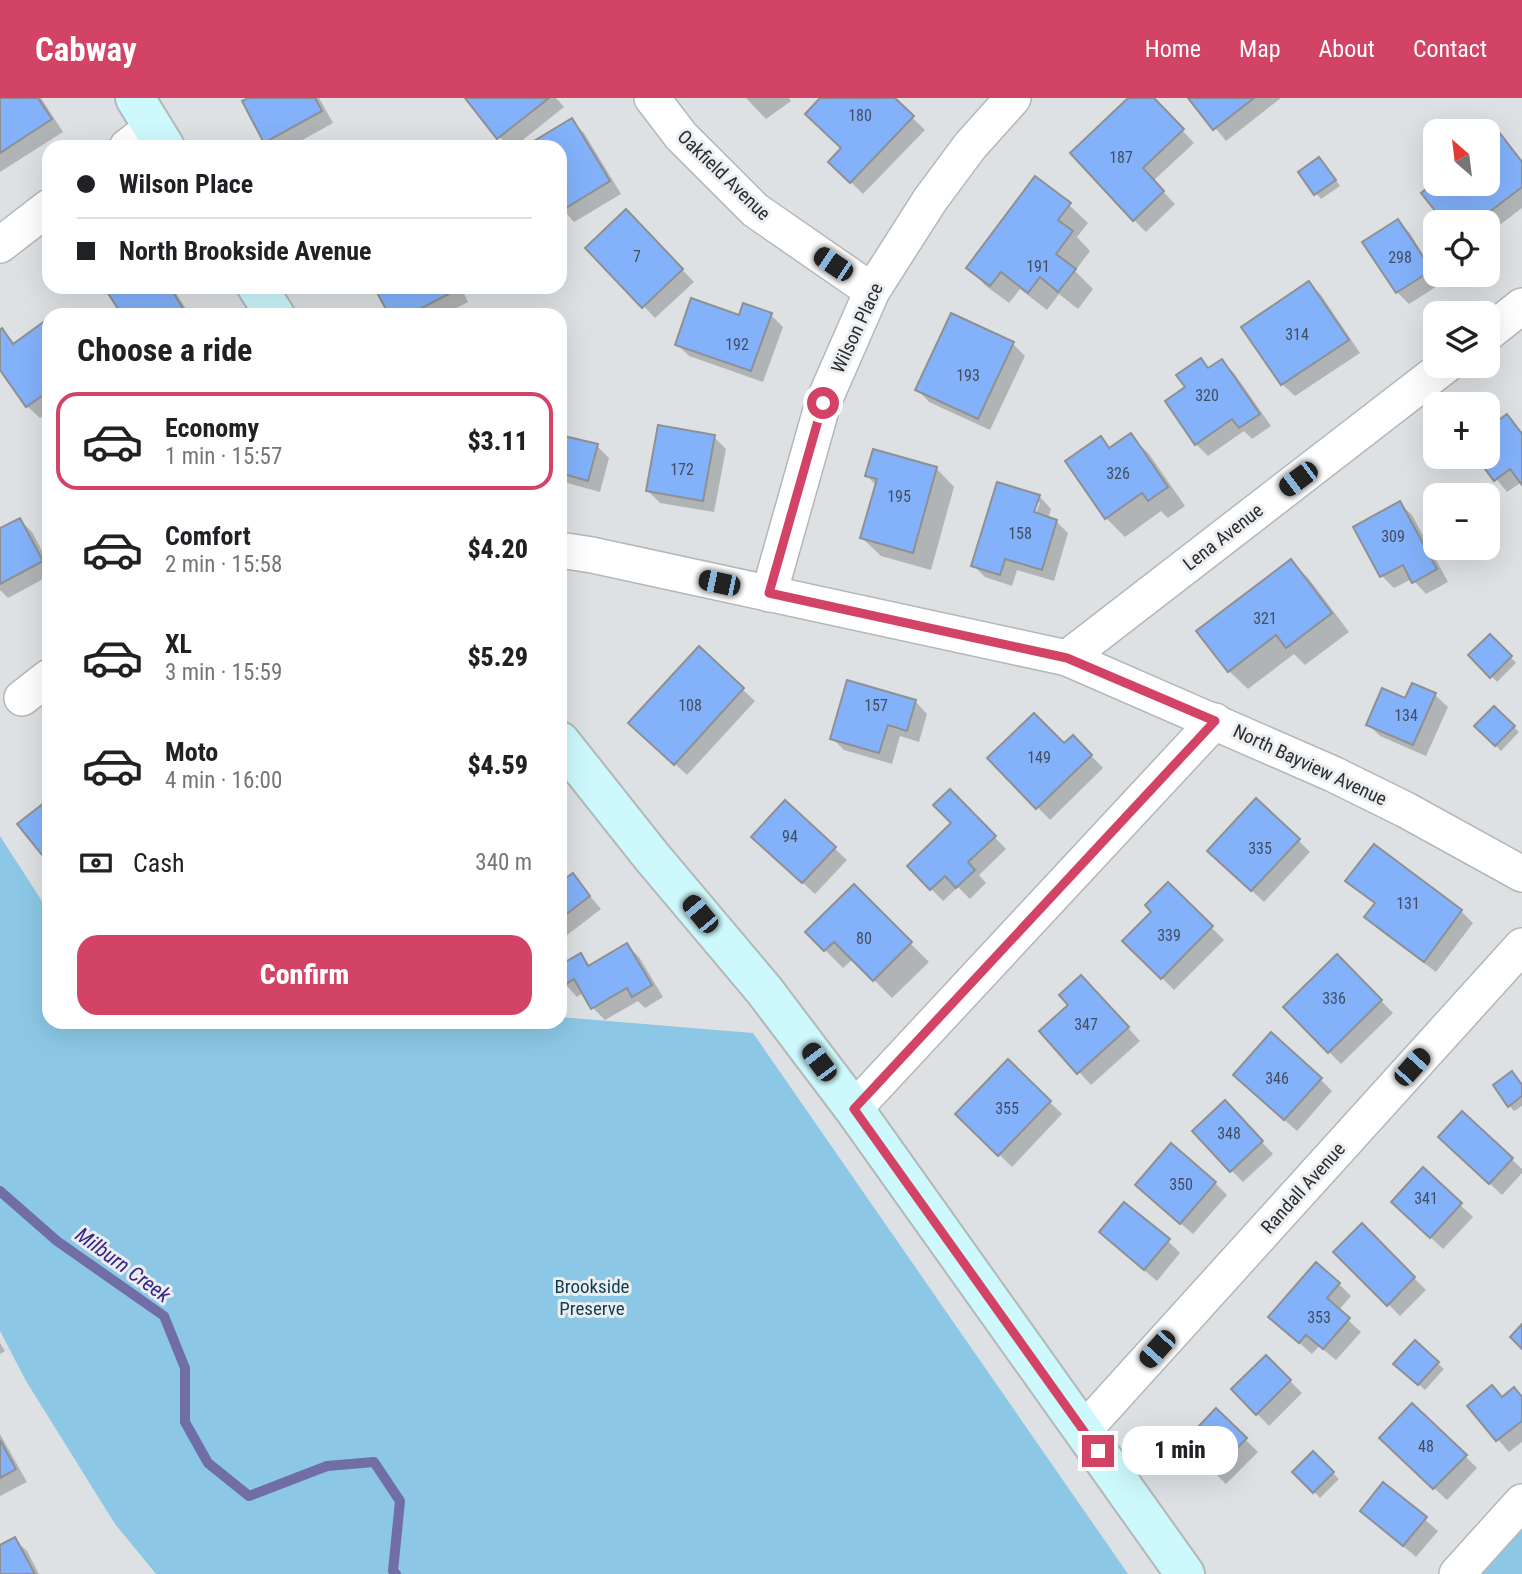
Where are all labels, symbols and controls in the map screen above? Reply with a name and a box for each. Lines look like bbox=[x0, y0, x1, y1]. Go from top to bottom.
text: Cabway bbox=[35, 30, 137, 69]
text: Home bbox=[1145, 35, 1201, 63]
text: Map bbox=[1239, 35, 1281, 63]
text: About bbox=[1319, 35, 1375, 63]
text: Contact bbox=[1413, 35, 1487, 63]
house number: 180 bbox=[848, 106, 872, 125]
north arrow bbox=[1423, 119, 1500, 196]
map controls bbox=[1423, 119, 1500, 560]
street label: Oakfield Avenue bbox=[673, 125, 775, 225]
house number: 187 bbox=[1109, 148, 1133, 167]
text: Wilson Place bbox=[119, 169, 253, 199]
button: locate bbox=[1423, 210, 1500, 287]
text: North Brookside Avenue bbox=[119, 236, 371, 266]
car bbox=[810, 244, 857, 284]
house number: 7 bbox=[633, 247, 641, 266]
house number: 298 bbox=[1388, 248, 1412, 267]
house number: 191 bbox=[1026, 257, 1050, 276]
street label: Wilson Place bbox=[826, 279, 888, 377]
button: layers bbox=[1423, 301, 1500, 378]
house number: 314 bbox=[1285, 325, 1309, 344]
text: Choose a ride bbox=[77, 331, 252, 369]
house number: 192 bbox=[725, 335, 749, 354]
house number: 193 bbox=[956, 366, 980, 385]
house number: 320 bbox=[1195, 386, 1219, 405]
route start bbox=[807, 387, 839, 419]
button: + bbox=[1423, 392, 1500, 469]
icon: car bbox=[81, 410, 144, 473]
text: Economy bbox=[165, 413, 259, 443]
text: $3.11 bbox=[467, 426, 528, 456]
text: 1 min · 15:57 bbox=[165, 443, 282, 470]
car bbox=[1275, 458, 1322, 500]
house number: 172 bbox=[670, 460, 694, 479]
house number: 326 bbox=[1106, 464, 1130, 483]
button: − bbox=[1423, 483, 1500, 560]
house number: 195 bbox=[887, 487, 911, 506]
street label: Lena Avenue bbox=[1178, 499, 1268, 575]
icon: car bbox=[81, 518, 144, 581]
text: Comfort bbox=[165, 521, 251, 551]
house number: 158 bbox=[1008, 524, 1032, 543]
house number: 309 bbox=[1381, 527, 1405, 546]
text: $4.20 bbox=[467, 534, 528, 564]
text: 2 min · 15:58 bbox=[165, 551, 282, 578]
car bbox=[697, 568, 742, 598]
house number: 321 bbox=[1253, 609, 1277, 628]
icon: car bbox=[81, 626, 144, 689]
text: XL bbox=[165, 629, 192, 659]
text: $5.29 bbox=[467, 642, 528, 672]
text: 3 min · 15:59 bbox=[165, 659, 282, 686]
house number: 108 bbox=[678, 696, 702, 715]
house number: 157 bbox=[864, 696, 888, 715]
house number: 134 bbox=[1394, 706, 1418, 725]
street label: North Bayview Avenue bbox=[1230, 719, 1391, 811]
icon: car bbox=[81, 734, 144, 797]
text: Moto bbox=[165, 737, 218, 767]
house number: 149 bbox=[1027, 748, 1051, 767]
text: $4.59 bbox=[467, 750, 528, 780]
text: 4 min · 16:00 bbox=[165, 767, 282, 794]
house number: 94 bbox=[782, 827, 798, 846]
house number: 335 bbox=[1248, 839, 1272, 858]
icon: cash bbox=[77, 844, 115, 882]
text: Cash bbox=[133, 848, 185, 878]
text: 340 m bbox=[475, 849, 532, 876]
car bbox=[679, 891, 722, 937]
house number: 131 bbox=[1396, 894, 1420, 913]
house number: 339 bbox=[1157, 926, 1181, 945]
house number: 80 bbox=[856, 929, 872, 948]
button: Confirm bbox=[77, 935, 532, 1015]
house number: 336 bbox=[1322, 989, 1346, 1008]
house number: 347 bbox=[1074, 1015, 1098, 1034]
car bbox=[798, 1039, 841, 1085]
car bbox=[1391, 1044, 1434, 1090]
house number: 346 bbox=[1265, 1069, 1289, 1088]
house number: 355 bbox=[995, 1099, 1019, 1118]
house number: 348 bbox=[1217, 1124, 1241, 1143]
street label: Randall Avenue bbox=[1256, 1138, 1350, 1238]
house number: 350 bbox=[1169, 1175, 1193, 1194]
house number: 341 bbox=[1414, 1189, 1438, 1208]
water label: Milburn Creek bbox=[71, 1223, 176, 1308]
park label: Brookside Preserve bbox=[555, 1275, 630, 1320]
house number: 353 bbox=[1307, 1308, 1331, 1327]
car bbox=[1136, 1326, 1179, 1372]
callout: 1 min bbox=[1122, 1426, 1238, 1476]
route end bbox=[1082, 1435, 1114, 1467]
text: 1 min bbox=[1154, 1437, 1206, 1464]
house number: 48 bbox=[1418, 1437, 1434, 1456]

